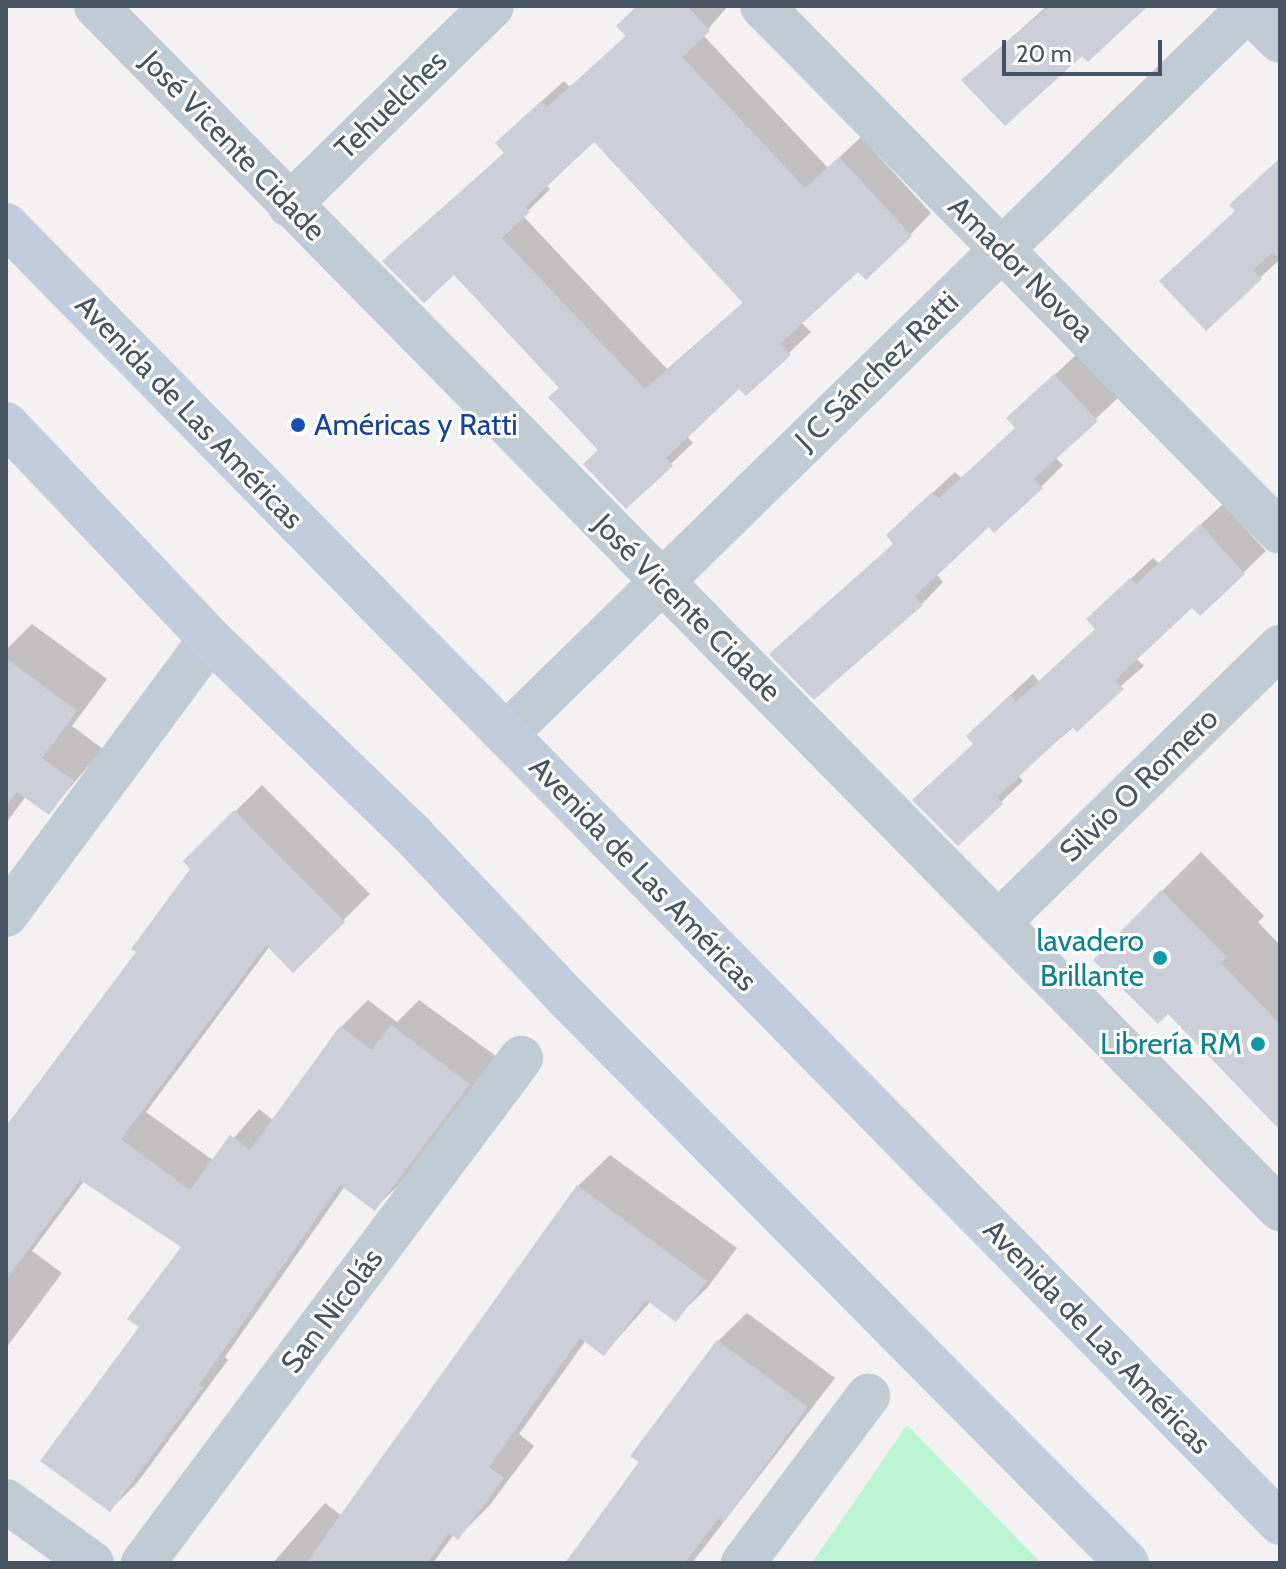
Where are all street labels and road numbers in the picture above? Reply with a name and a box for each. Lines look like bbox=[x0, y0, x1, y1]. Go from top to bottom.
street label: José Vicente Cidade bbox=[133, 43, 333, 249]
street label: Tehuelches bbox=[328, 43, 454, 167]
street label: Amador Novoa bbox=[941, 189, 1101, 349]
street label: J C Sánchez Ratti bbox=[788, 284, 966, 458]
street label: Avenida de Las Américas bbox=[68, 287, 310, 537]
street label: José Vicente Cidade bbox=[586, 507, 788, 709]
street label: Silvio O Romero bbox=[1052, 700, 1226, 870]
street label: Avenida de Las Américas bbox=[522, 749, 764, 999]
street label: Avenida de Las Américas bbox=[976, 1212, 1218, 1462]
street label: San Nicolás bbox=[274, 1242, 390, 1380]

